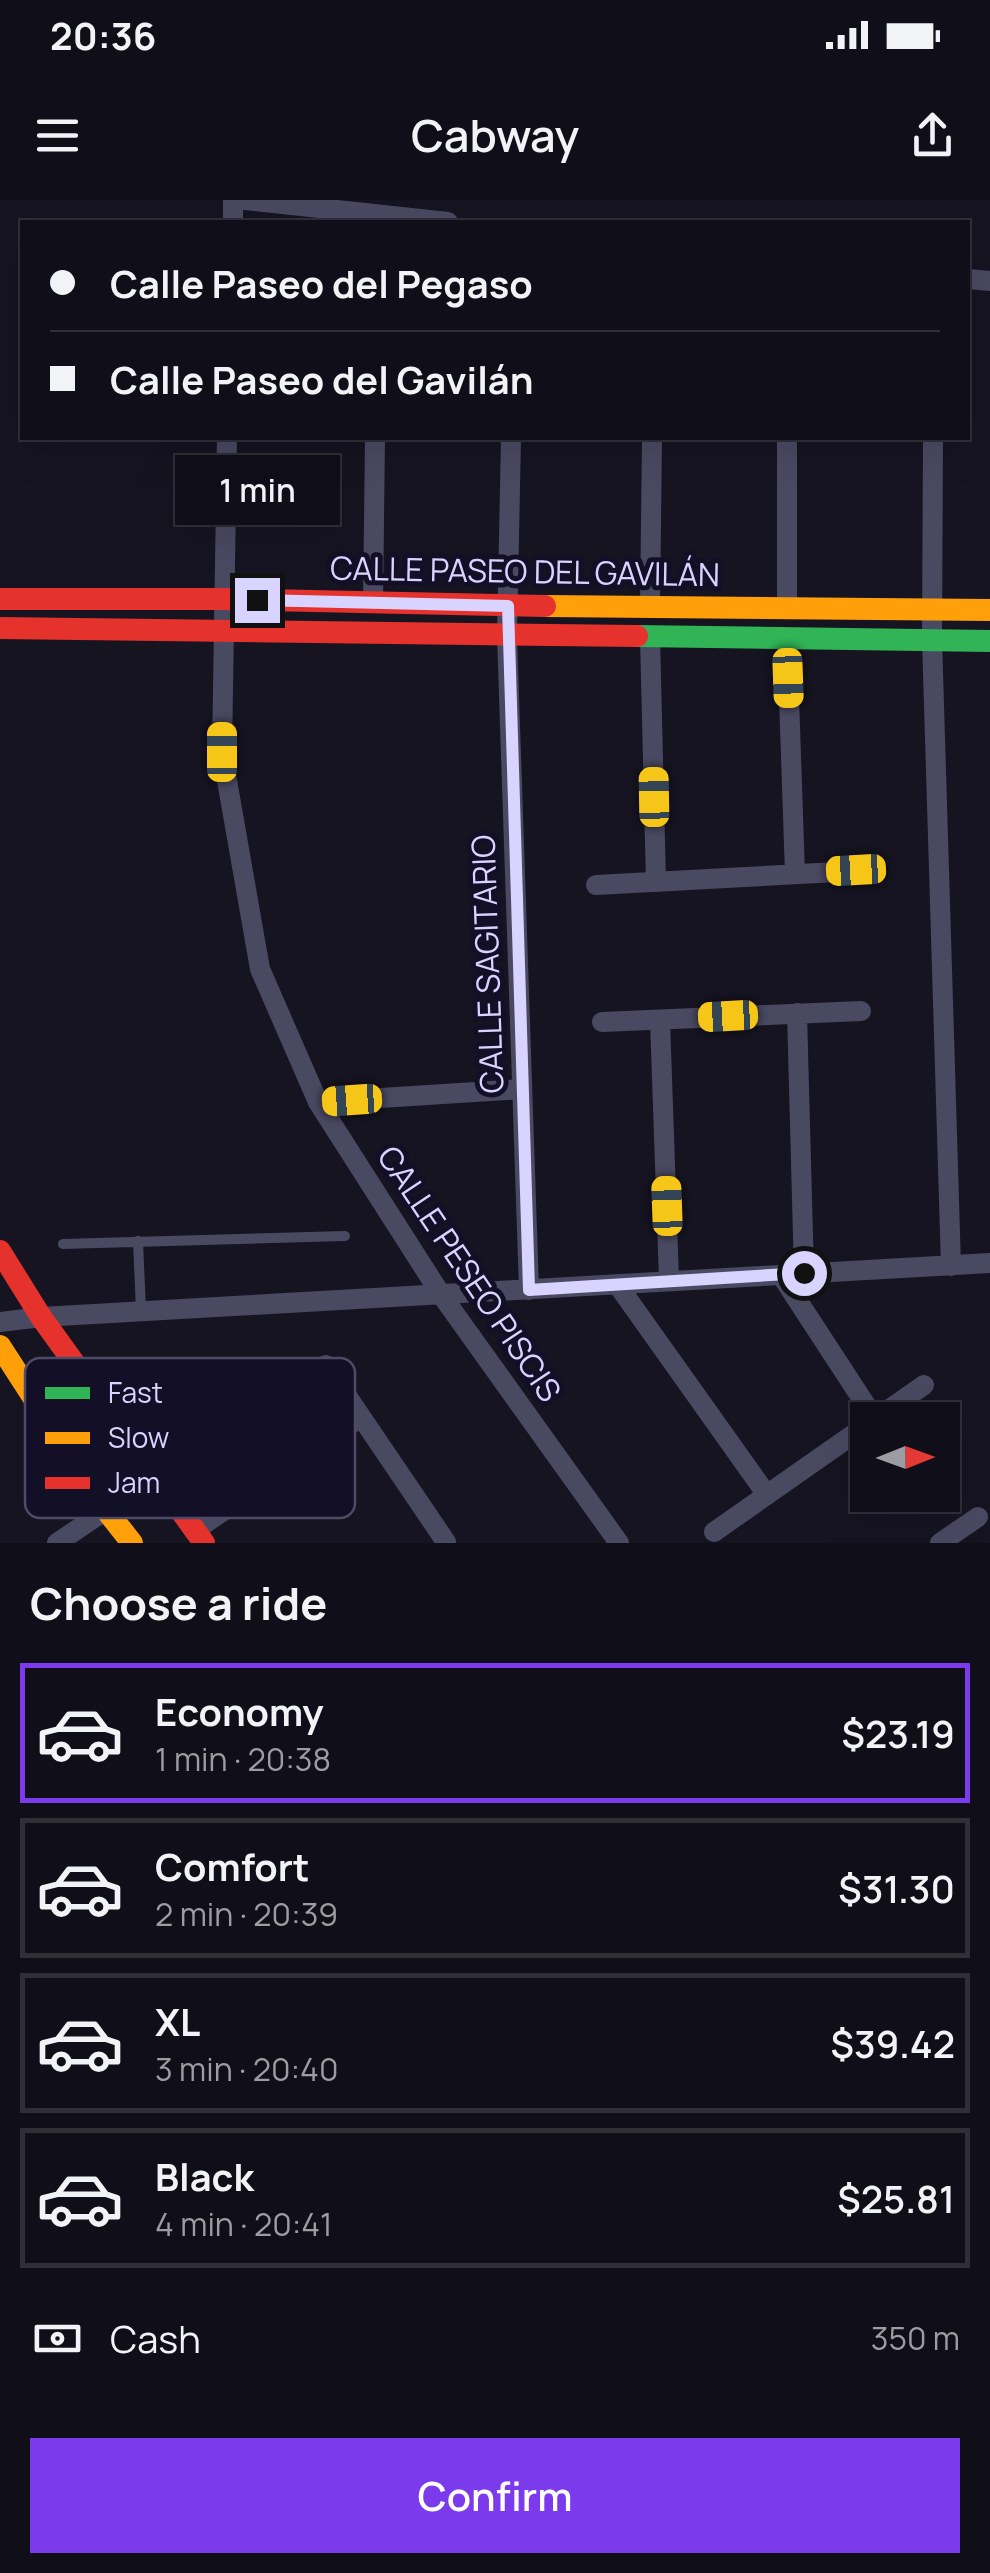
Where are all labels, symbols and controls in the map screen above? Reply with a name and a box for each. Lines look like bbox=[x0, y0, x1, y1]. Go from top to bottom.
text: 20:36 bbox=[50, 9, 156, 61]
text: Cabway bbox=[411, 104, 579, 166]
icon: menu bbox=[30, 108, 85, 163]
icon: share bbox=[905, 108, 960, 163]
text: Calle Paseo del Pegaso bbox=[110, 257, 533, 309]
text: Calle Paseo del Gavilán bbox=[110, 353, 533, 405]
callout: 1 min bbox=[174, 455, 340, 525]
text: 1 min bbox=[219, 468, 296, 512]
street label: CALLE PASEO DEL GAVILÁN bbox=[330, 546, 720, 596]
route end bbox=[235, 578, 280, 623]
car bbox=[772, 647, 804, 709]
car bbox=[207, 722, 237, 782]
car bbox=[638, 767, 670, 827]
street label: CALLE SAGITARIO bbox=[460, 834, 514, 1094]
car bbox=[825, 853, 887, 887]
car bbox=[697, 999, 759, 1033]
car bbox=[321, 1083, 383, 1117]
street label: CALLE PESEO PISCIS bbox=[368, 1137, 572, 1410]
car bbox=[651, 1175, 683, 1237]
route start bbox=[782, 1251, 827, 1296]
legend bbox=[25, 1358, 355, 1518]
text: Fast bbox=[108, 1373, 163, 1411]
north arrow bbox=[850, 1402, 960, 1512]
map controls bbox=[850, 1402, 960, 1512]
text: Slow bbox=[108, 1418, 169, 1456]
text: Jam bbox=[108, 1463, 160, 1501]
text: Choose a ride bbox=[30, 1572, 327, 1634]
text: Economy bbox=[155, 1685, 324, 1737]
icon: car bbox=[35, 1688, 125, 1778]
text: $23.19 bbox=[842, 1707, 955, 1759]
text: 1 min · 20:38 bbox=[155, 1737, 331, 1781]
text: Comfort bbox=[155, 1840, 309, 1892]
icon: car bbox=[35, 1843, 125, 1933]
text: $31.30 bbox=[838, 1862, 955, 1914]
text: 2 min · 20:39 bbox=[155, 1892, 338, 1936]
text: XL bbox=[155, 1995, 200, 2047]
icon: car bbox=[35, 1998, 125, 2088]
text: $39.42 bbox=[831, 2017, 955, 2069]
text: 3 min · 20:40 bbox=[155, 2047, 338, 2091]
text: Black bbox=[155, 2150, 254, 2202]
icon: car bbox=[35, 2153, 125, 2243]
text: $25.81 bbox=[837, 2172, 955, 2224]
text: 4 min · 20:41 bbox=[155, 2202, 333, 2246]
icon: cash bbox=[30, 2311, 85, 2366]
text: Cash bbox=[110, 2312, 201, 2364]
text: 350 m bbox=[871, 2316, 960, 2360]
button: Confirm bbox=[30, 2438, 960, 2553]

